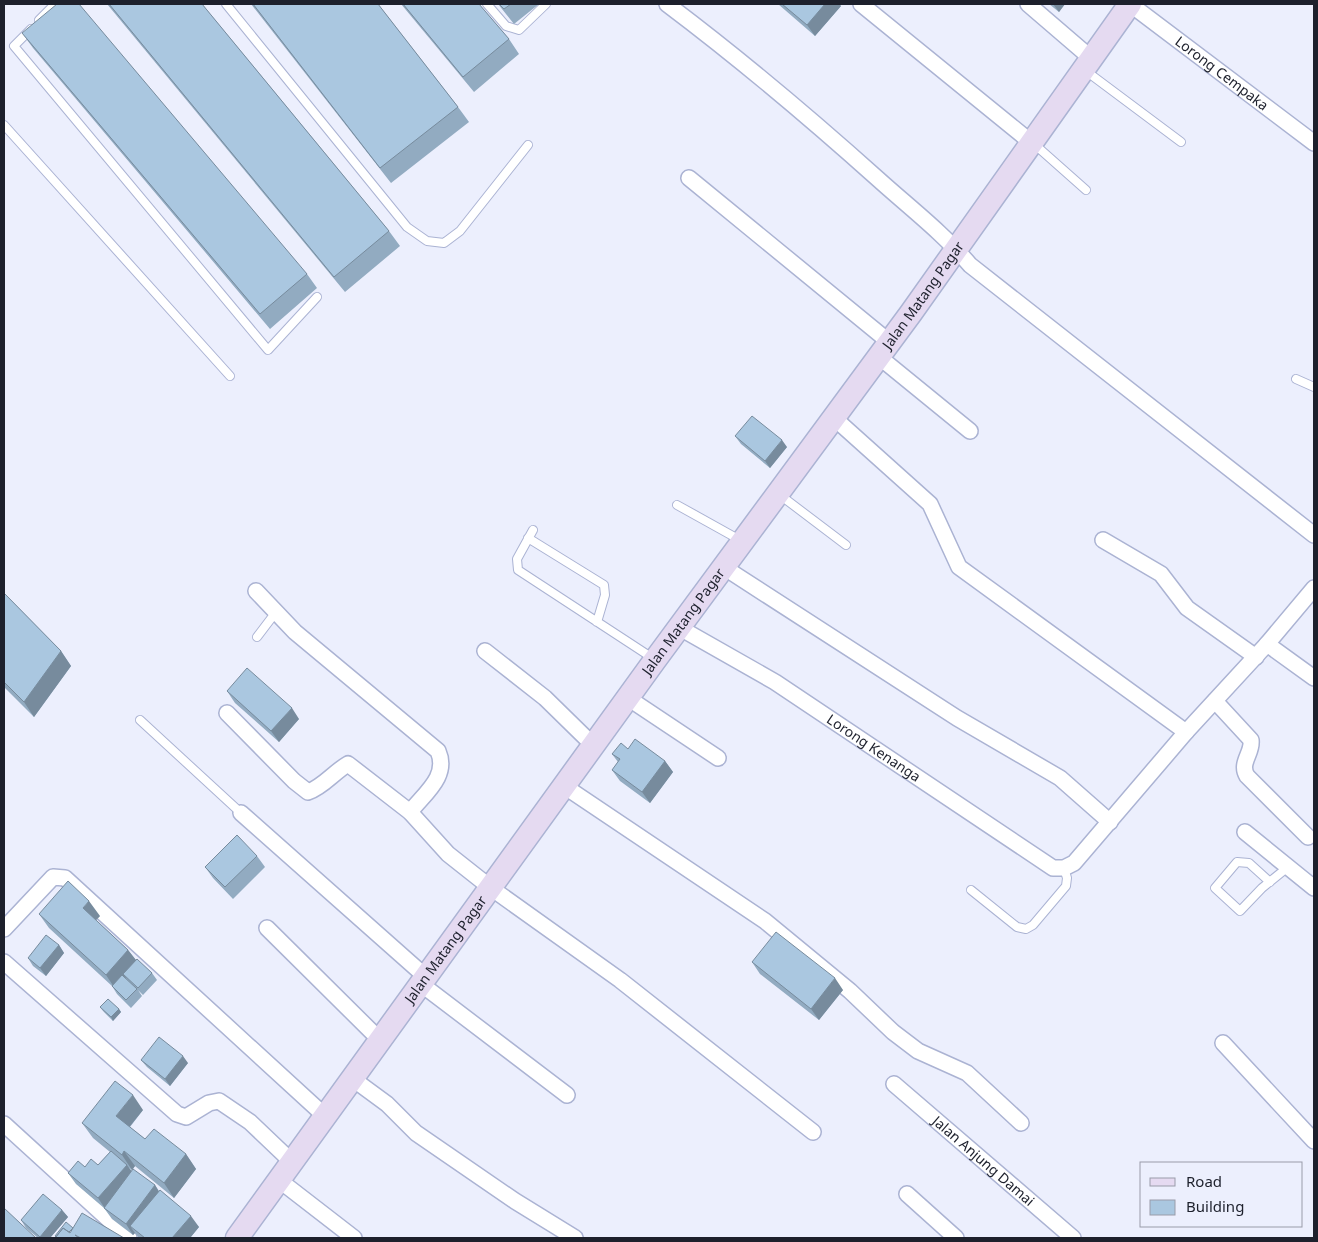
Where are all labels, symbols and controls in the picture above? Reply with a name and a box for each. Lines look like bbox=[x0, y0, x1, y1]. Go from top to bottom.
street label: Lorong Cempaka bbox=[1171, 31, 1273, 114]
street label: Jalan Matang Pagar bbox=[876, 237, 968, 354]
street label: Jalan Matang Pagar bbox=[636, 564, 729, 680]
street label: Lorong Kenanga bbox=[823, 709, 925, 786]
street label: Jalan Matang Pagar bbox=[399, 891, 491, 1008]
street label: Jalan Anjung Damai bbox=[927, 1110, 1039, 1210]
legend bbox=[1140, 1162, 1303, 1227]
text: Road bbox=[1186, 1171, 1222, 1191]
text: Building bbox=[1186, 1196, 1244, 1216]

